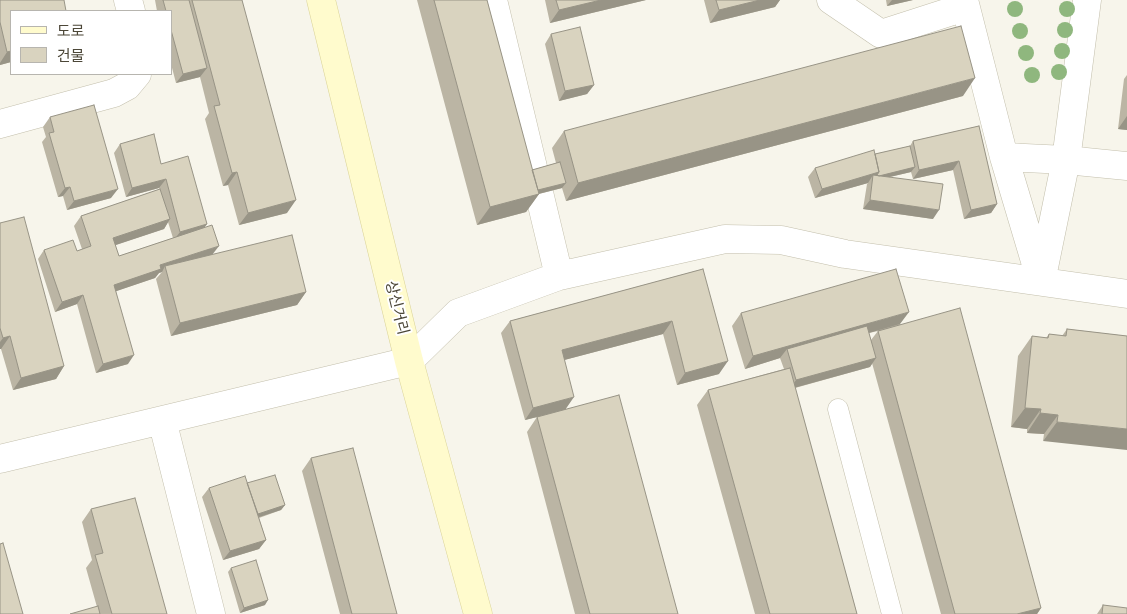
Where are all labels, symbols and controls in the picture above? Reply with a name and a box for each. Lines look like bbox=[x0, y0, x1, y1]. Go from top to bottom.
legend bbox=[10, 10, 172, 75]
text: 도로 bbox=[57, 22, 85, 40]
text: 건물 bbox=[57, 47, 85, 65]
street label: 상신거리 bbox=[381, 279, 411, 337]

